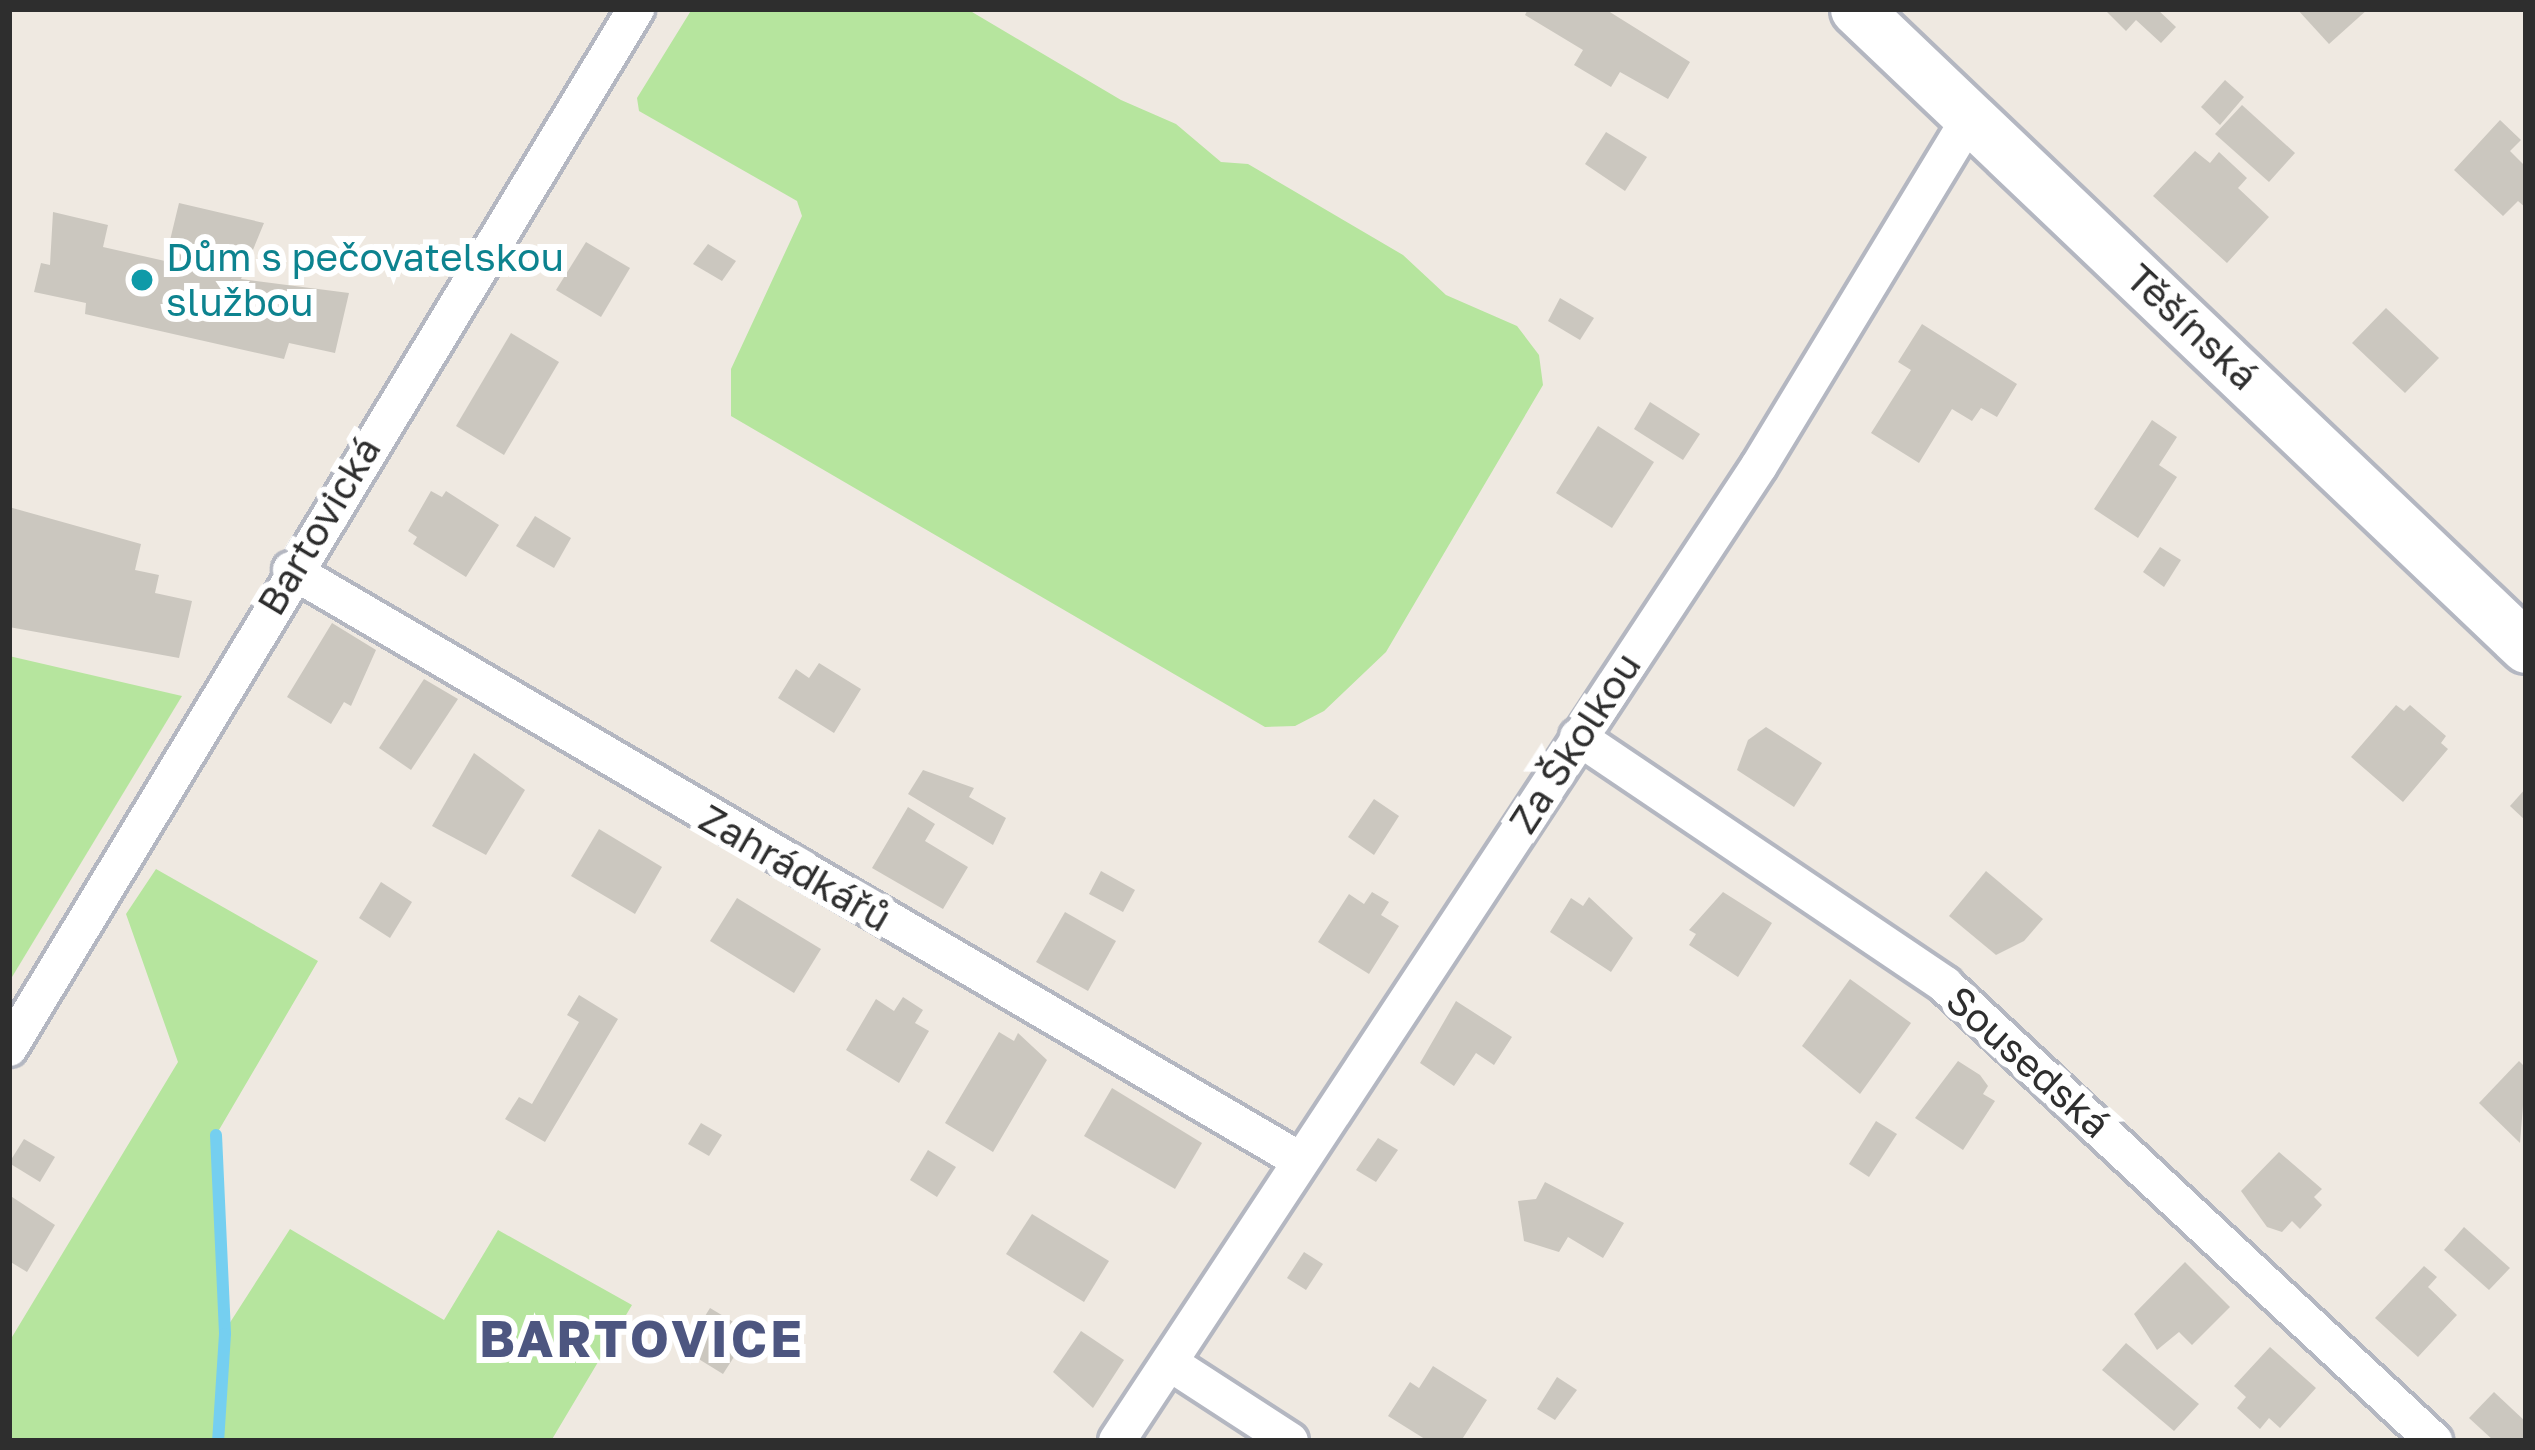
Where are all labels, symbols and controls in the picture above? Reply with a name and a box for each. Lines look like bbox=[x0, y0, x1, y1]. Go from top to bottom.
place label: Dům s pečovatelskou službou bbox=[166, 235, 564, 326]
street label: Těšínská bbox=[2117, 254, 2267, 400]
marker: Dům s pečovatelskou službou bbox=[129, 267, 155, 293]
street label: Bartovická bbox=[248, 428, 390, 624]
street label: Za Školkou bbox=[1499, 644, 1651, 842]
street label: Zahrádkářů bbox=[691, 795, 899, 941]
street label: Sousedská bbox=[1937, 976, 2119, 1148]
district label: BARTOVICE bbox=[479, 1307, 805, 1369]

